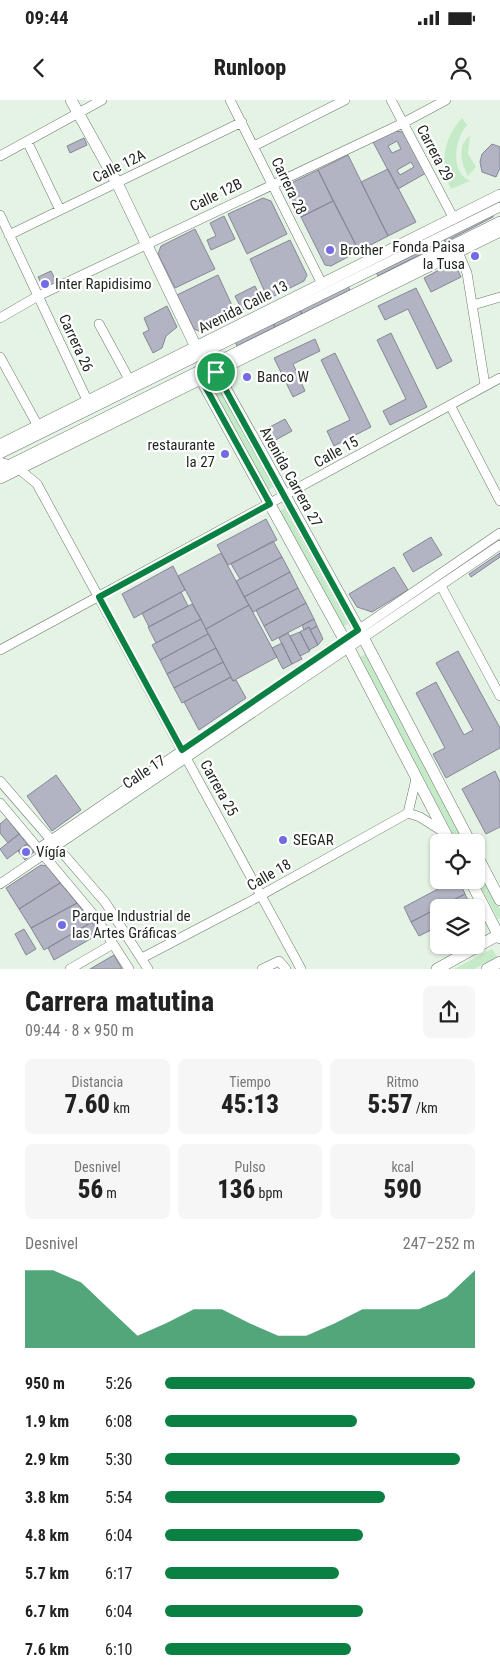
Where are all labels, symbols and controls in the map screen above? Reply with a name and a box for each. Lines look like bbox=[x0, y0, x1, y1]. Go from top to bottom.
text: 09:44 bbox=[25, 6, 69, 29]
icon: back bbox=[25, 54, 53, 82]
icon: person bbox=[447, 54, 475, 82]
text: Runloop bbox=[214, 55, 286, 80]
street label: Carrera 29 bbox=[413, 122, 457, 184]
street label: Calle 12A bbox=[90, 145, 149, 186]
street label: Carrera 28 bbox=[267, 154, 311, 218]
street label: Calle 12B bbox=[187, 175, 245, 215]
place label: Fonda Paisa la Tusa bbox=[392, 238, 465, 273]
place label: Brother bbox=[340, 241, 384, 259]
marker: Brother bbox=[324, 244, 336, 256]
marker: Fonda Paisa la Tusa bbox=[469, 250, 481, 262]
place label: Inter Rapidisimo bbox=[55, 275, 151, 293]
street label: Avenida Calle 13 bbox=[195, 277, 291, 337]
marker: Inter Rapidisimo bbox=[39, 278, 51, 290]
street label: Carrera 26 bbox=[55, 311, 97, 375]
pin bbox=[195, 351, 237, 393]
icon: arrive bbox=[202, 358, 230, 386]
place label: Banco W bbox=[257, 368, 310, 386]
marker: Banco W bbox=[241, 371, 253, 383]
street label: Avenida Carrera 27 bbox=[256, 424, 326, 530]
street label: Calle 15 bbox=[311, 433, 361, 471]
place label: restaurante la 27 bbox=[148, 436, 215, 471]
marker: restaurante la 27 bbox=[219, 448, 231, 460]
street label: Calle 17 bbox=[119, 751, 169, 793]
street label: Carrera 25 bbox=[196, 757, 242, 819]
place label: SEGAR bbox=[293, 831, 334, 849]
marker: SEGAR bbox=[277, 834, 289, 846]
map controls bbox=[430, 834, 485, 954]
button: locate bbox=[430, 834, 485, 889]
place label: Vígía bbox=[36, 843, 66, 861]
marker: Vígía bbox=[20, 846, 32, 858]
street label: Calle 18 bbox=[244, 855, 294, 895]
button: layers bbox=[430, 899, 485, 954]
place label: Parque Industrial de las Artes Gráficas bbox=[72, 907, 191, 942]
marker: Parque Industrial de las Artes Gráficas bbox=[56, 919, 68, 931]
text: Carrera matutina bbox=[25, 985, 214, 1018]
button: share bbox=[423, 986, 475, 1038]
text: 09:44 · 8 × 950 m bbox=[25, 1021, 134, 1040]
text: Distancia bbox=[72, 1074, 123, 1090]
text: Tiempo bbox=[229, 1074, 271, 1090]
text: Ritmo bbox=[386, 1074, 419, 1090]
text: 7.60 bbox=[65, 1090, 110, 1119]
text: 45:13 bbox=[221, 1090, 279, 1119]
text: 5:57 bbox=[367, 1090, 413, 1119]
text: km bbox=[110, 1100, 130, 1116]
text: /km bbox=[413, 1100, 438, 1116]
text: Desnivel bbox=[74, 1159, 121, 1175]
text: Pulso bbox=[234, 1159, 266, 1175]
text: kcal bbox=[391, 1159, 414, 1175]
text: 56 bbox=[78, 1175, 103, 1204]
text: 136 bbox=[217, 1175, 255, 1204]
text: 590 bbox=[384, 1175, 422, 1204]
text: m bbox=[103, 1185, 117, 1201]
text: bpm bbox=[255, 1185, 283, 1201]
text: Desnivel bbox=[25, 1234, 78, 1253]
text: 247–252 m bbox=[403, 1234, 475, 1253]
text: 950 m bbox=[25, 1374, 65, 1393]
text: 5:26 bbox=[105, 1374, 132, 1393]
text: 1.9 km bbox=[25, 1412, 69, 1431]
text: 6:08 bbox=[105, 1412, 132, 1431]
text: 2.9 km bbox=[25, 1450, 69, 1469]
text: 5:30 bbox=[105, 1450, 132, 1469]
text: 3.8 km bbox=[25, 1488, 69, 1507]
text: 5:54 bbox=[105, 1488, 132, 1507]
text: 4.8 km bbox=[25, 1526, 69, 1545]
text: 6:04 bbox=[105, 1526, 132, 1545]
text: 5.7 km bbox=[25, 1564, 69, 1583]
text: 6:17 bbox=[105, 1564, 132, 1583]
text: 6.7 km bbox=[25, 1602, 69, 1621]
text: 6:04 bbox=[105, 1602, 132, 1621]
text: 7.6 km bbox=[25, 1640, 69, 1659]
text: 6:10 bbox=[105, 1640, 132, 1659]

